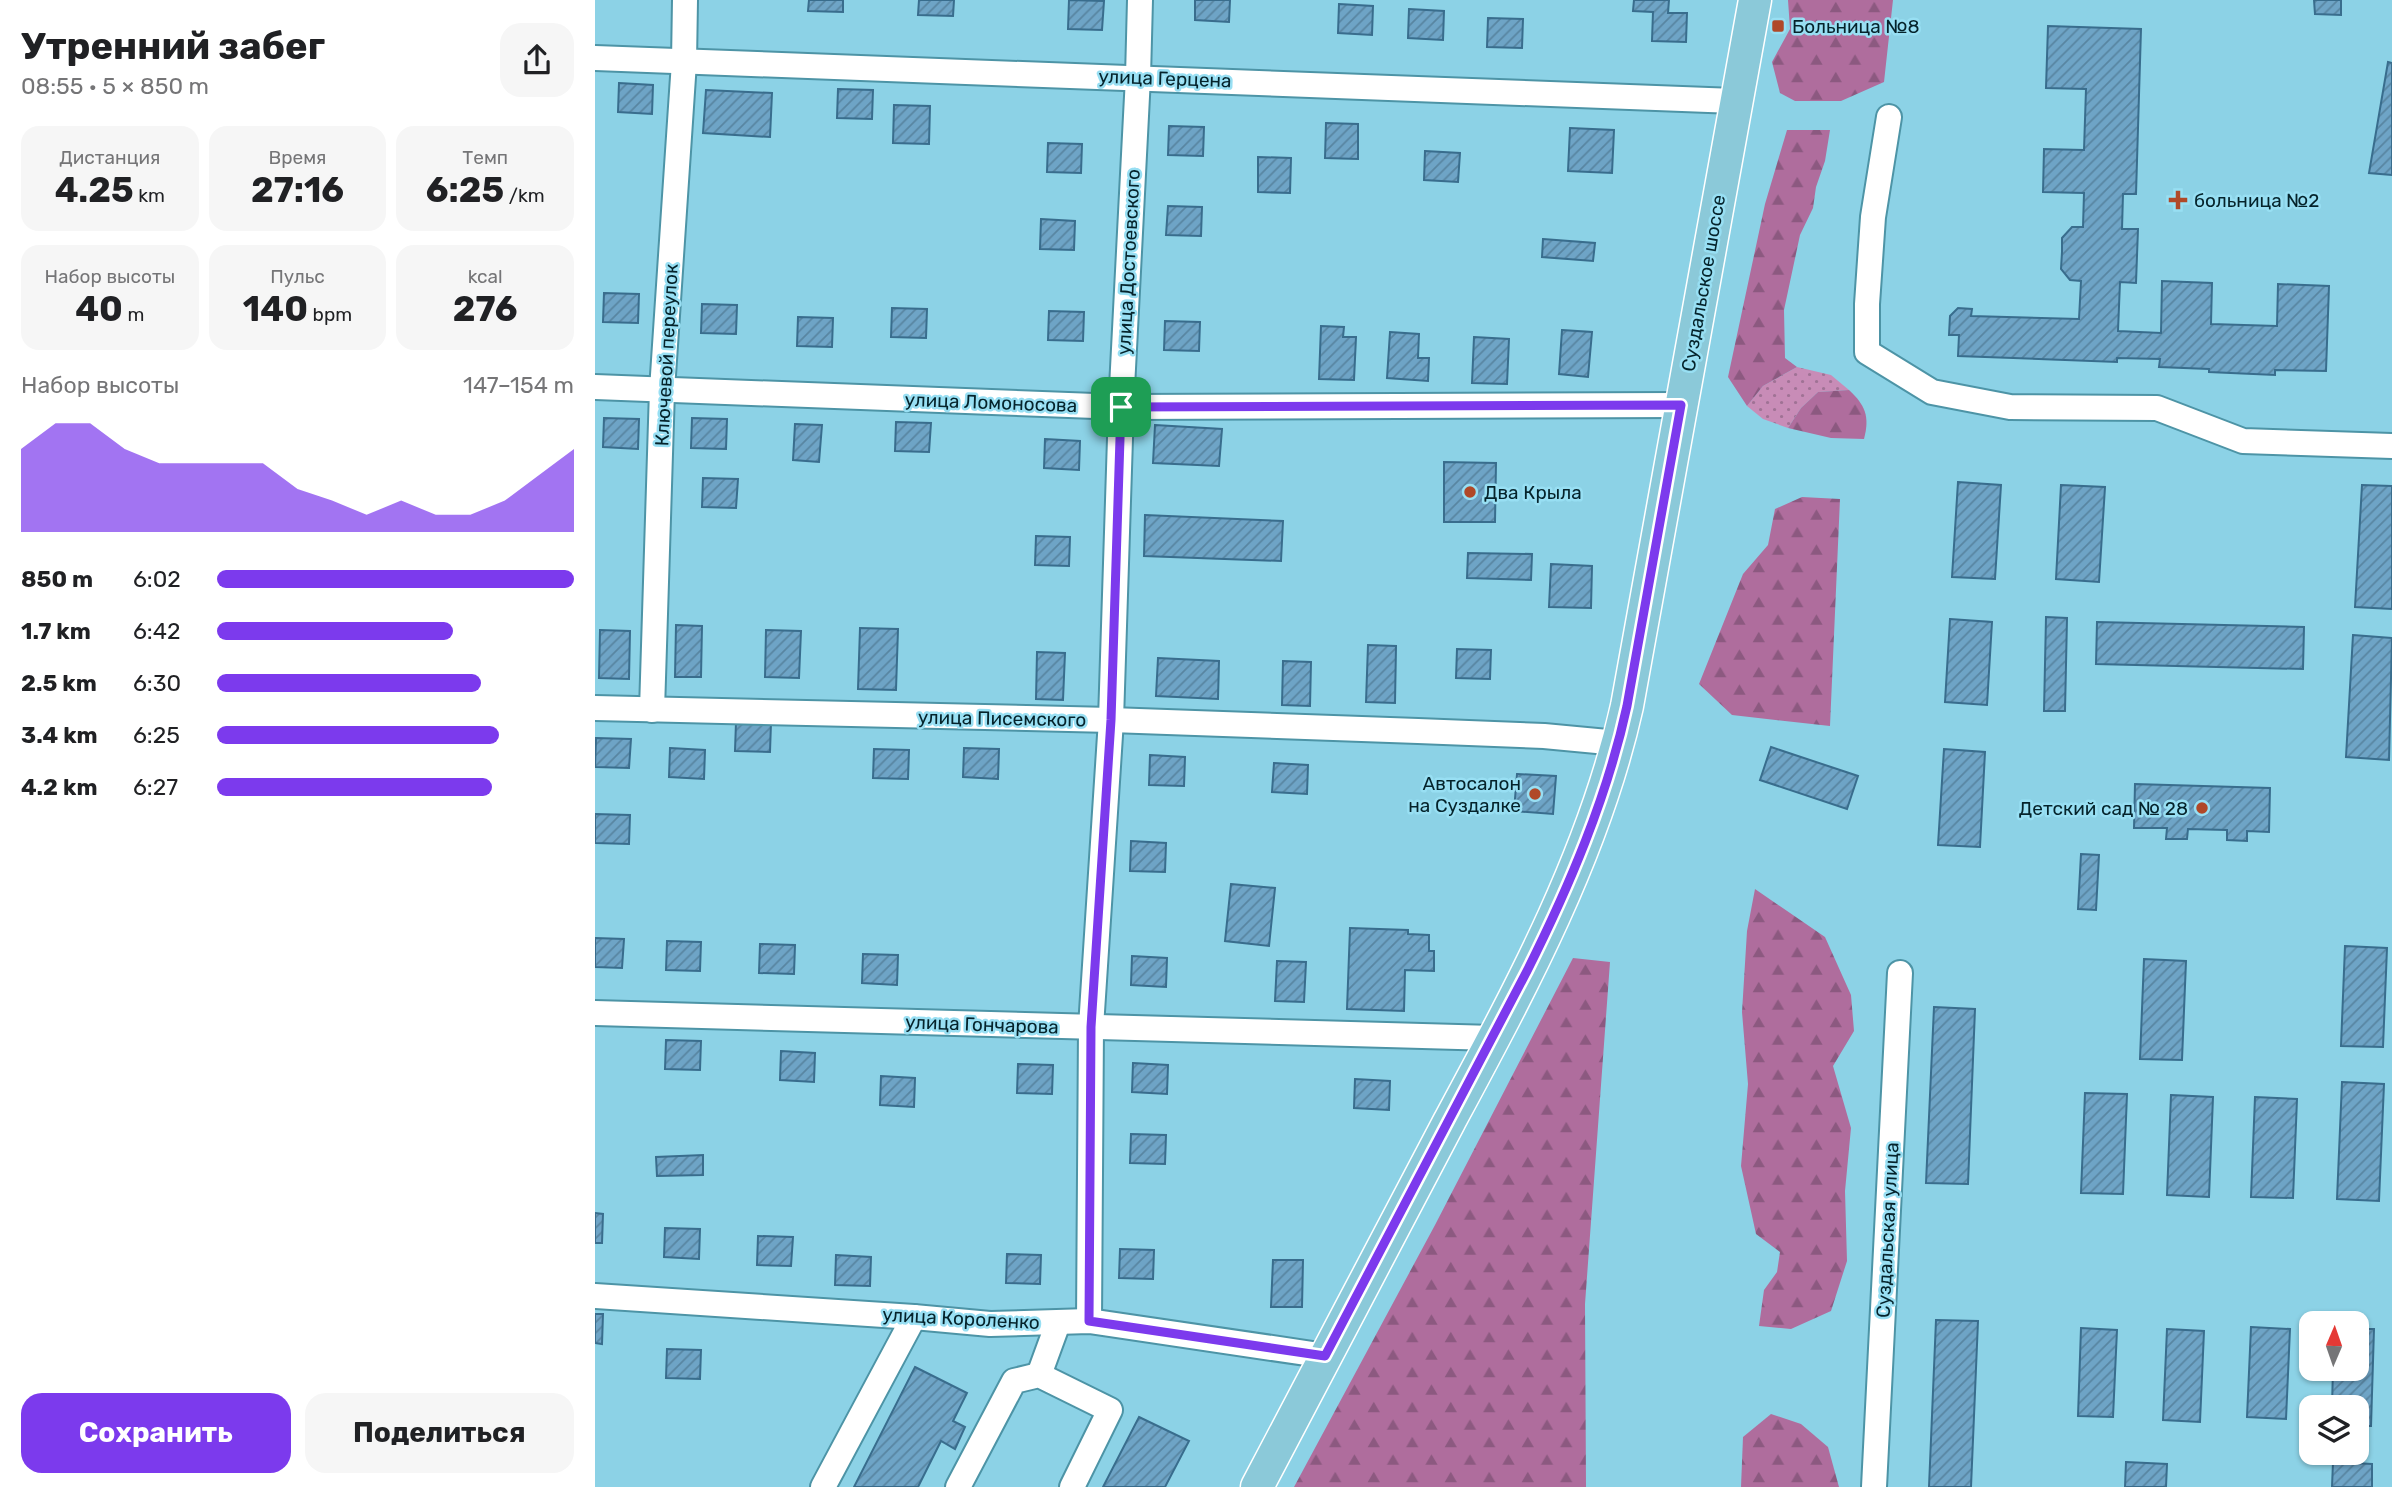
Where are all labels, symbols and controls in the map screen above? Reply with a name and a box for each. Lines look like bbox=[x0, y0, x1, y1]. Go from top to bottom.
place label: Больница №8 bbox=[1792, 15, 1920, 38]
marker: Больница №8 bbox=[1770, 18, 1786, 34]
text: Утренний забег bbox=[21, 23, 325, 69]
button: share bbox=[500, 23, 574, 97]
street label: улица Герцена bbox=[1098, 65, 1232, 92]
text: 08:55 · 5 × 850 m bbox=[21, 72, 209, 100]
text: Дистанция bbox=[59, 146, 160, 169]
text: Время bbox=[269, 146, 326, 169]
text: Темп bbox=[462, 146, 508, 169]
text: 4.25 bbox=[55, 169, 134, 211]
text: 27:16 bbox=[251, 169, 344, 211]
text: 6:25 bbox=[426, 169, 504, 211]
street label: улица Достоевского bbox=[1112, 169, 1145, 356]
text: km bbox=[134, 184, 165, 207]
text: /km bbox=[504, 184, 545, 207]
place label: больница №2 bbox=[2194, 189, 2319, 212]
marker: больница №2 bbox=[2168, 190, 2188, 210]
street label: Суздальское шоссе bbox=[1677, 193, 1730, 373]
street label: Ключевой переулок bbox=[650, 263, 683, 447]
text: Набор высоты bbox=[44, 265, 175, 288]
text: Пульс bbox=[270, 265, 325, 288]
text: kcal bbox=[468, 265, 503, 288]
text: 40 bbox=[75, 288, 123, 330]
text: 140 bbox=[243, 288, 308, 330]
text: 276 bbox=[453, 288, 518, 330]
text: m bbox=[123, 303, 144, 326]
text: bpm bbox=[308, 303, 352, 326]
text: Набор высоты bbox=[21, 371, 179, 399]
text: 147–154 m bbox=[463, 371, 574, 399]
pin bbox=[1091, 377, 1151, 437]
street label: улица Ломоносова bbox=[904, 388, 1078, 417]
icon: arrive bbox=[1102, 388, 1140, 426]
place label: Два Крыла bbox=[1484, 481, 1582, 504]
marker: Два Крыла bbox=[1462, 484, 1478, 500]
text: 850 m bbox=[21, 565, 93, 593]
text: 6:02 bbox=[133, 565, 181, 593]
text: 1.7 km bbox=[21, 617, 91, 645]
text: 6:42 bbox=[133, 617, 181, 645]
text: 2.5 km bbox=[21, 669, 97, 697]
text: 6:30 bbox=[133, 669, 181, 697]
street label: улица Писемского bbox=[918, 706, 1086, 731]
text: 3.4 km bbox=[21, 721, 98, 749]
text: 6:25 bbox=[133, 721, 180, 749]
place label: Автосалон на Суздалке bbox=[1408, 772, 1521, 817]
text: 4.2 km bbox=[21, 773, 97, 801]
text: 6:27 bbox=[133, 773, 178, 801]
marker: Автосалон на Суздалке bbox=[1527, 786, 1543, 802]
place label: Детский сад № 28 bbox=[2019, 797, 2188, 820]
marker: Детский сад № 28 bbox=[2194, 800, 2210, 816]
street label: улица Гончарова bbox=[905, 1010, 1059, 1039]
street label: Суздальская улица bbox=[1871, 1142, 1904, 1319]
street label: улица Короленко bbox=[882, 1303, 1040, 1334]
north arrow bbox=[2299, 1311, 2369, 1381]
map controls bbox=[2299, 1311, 2369, 1465]
button: Сохранить bbox=[21, 1393, 291, 1473]
button: Поделиться bbox=[305, 1393, 574, 1473]
button: layers bbox=[2299, 1395, 2369, 1465]

